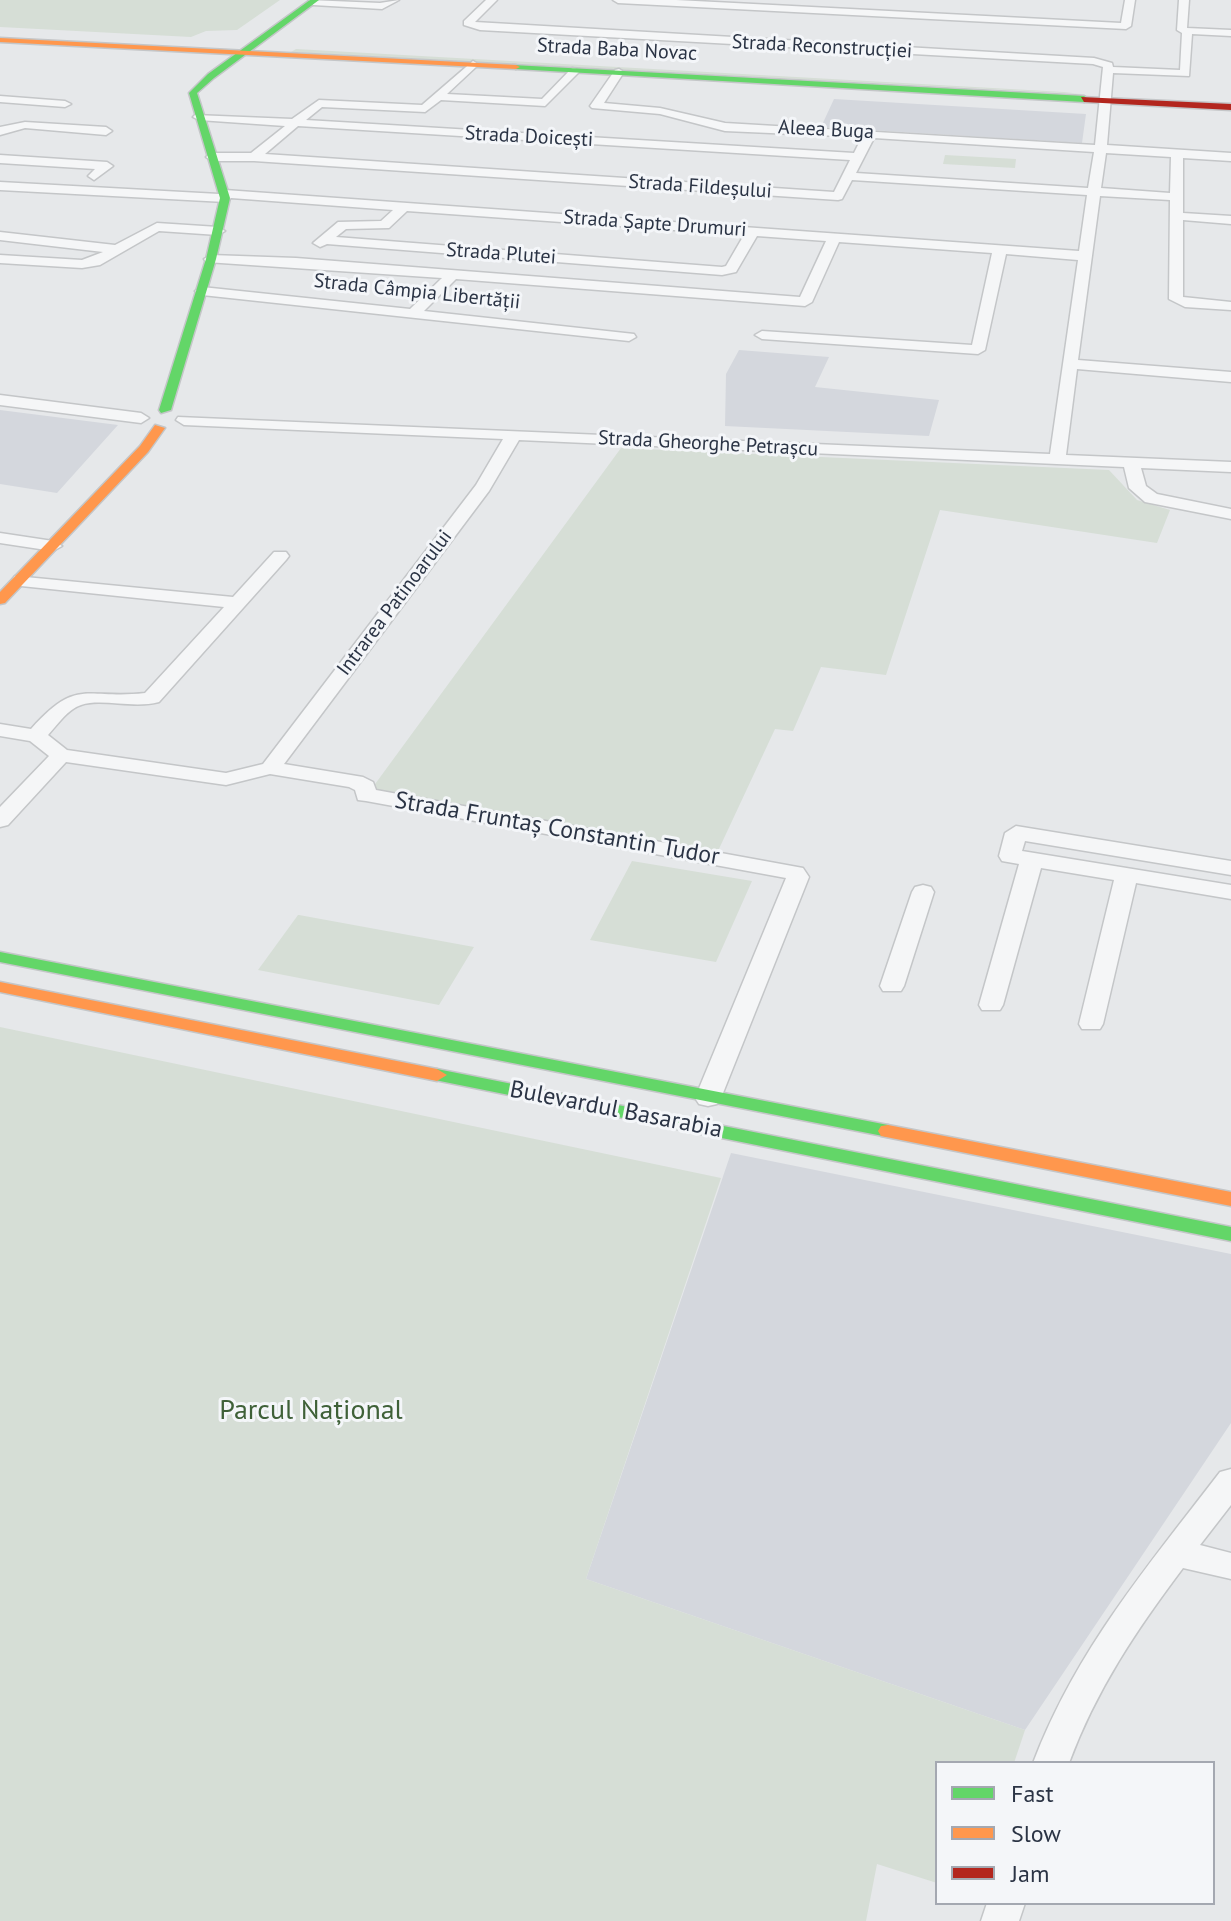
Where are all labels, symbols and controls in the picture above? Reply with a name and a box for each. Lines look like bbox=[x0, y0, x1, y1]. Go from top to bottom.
street label: Strada Reconstrucției bbox=[731, 30, 913, 64]
street label: Strada Baba Novac bbox=[536, 34, 698, 66]
street label: Aleea Buga bbox=[777, 116, 875, 144]
street label: Strada Doicești bbox=[464, 122, 594, 152]
street label: Strada Fildeșului bbox=[627, 170, 773, 204]
street label: Strada Șapte Drumuri bbox=[563, 206, 747, 242]
street label: Strada Plutei bbox=[445, 238, 557, 270]
street label: Strada Câmpia Libertății bbox=[313, 269, 521, 315]
street label: Strada Gheorghe Petrașcu bbox=[597, 426, 819, 462]
street label: Intrarea Patinoarului bbox=[332, 525, 458, 681]
street label: Strada Fruntaș Constantin Tudor bbox=[392, 786, 722, 872]
street label: Bulevardul Basarabia bbox=[507, 1075, 725, 1145]
park label: Parcul Național bbox=[219, 1394, 403, 1428]
legend bbox=[935, 1761, 1215, 1905]
text: Fast bbox=[1011, 1778, 1054, 1809]
text: Slow bbox=[1011, 1818, 1061, 1849]
text: Jam bbox=[1011, 1858, 1049, 1889]

